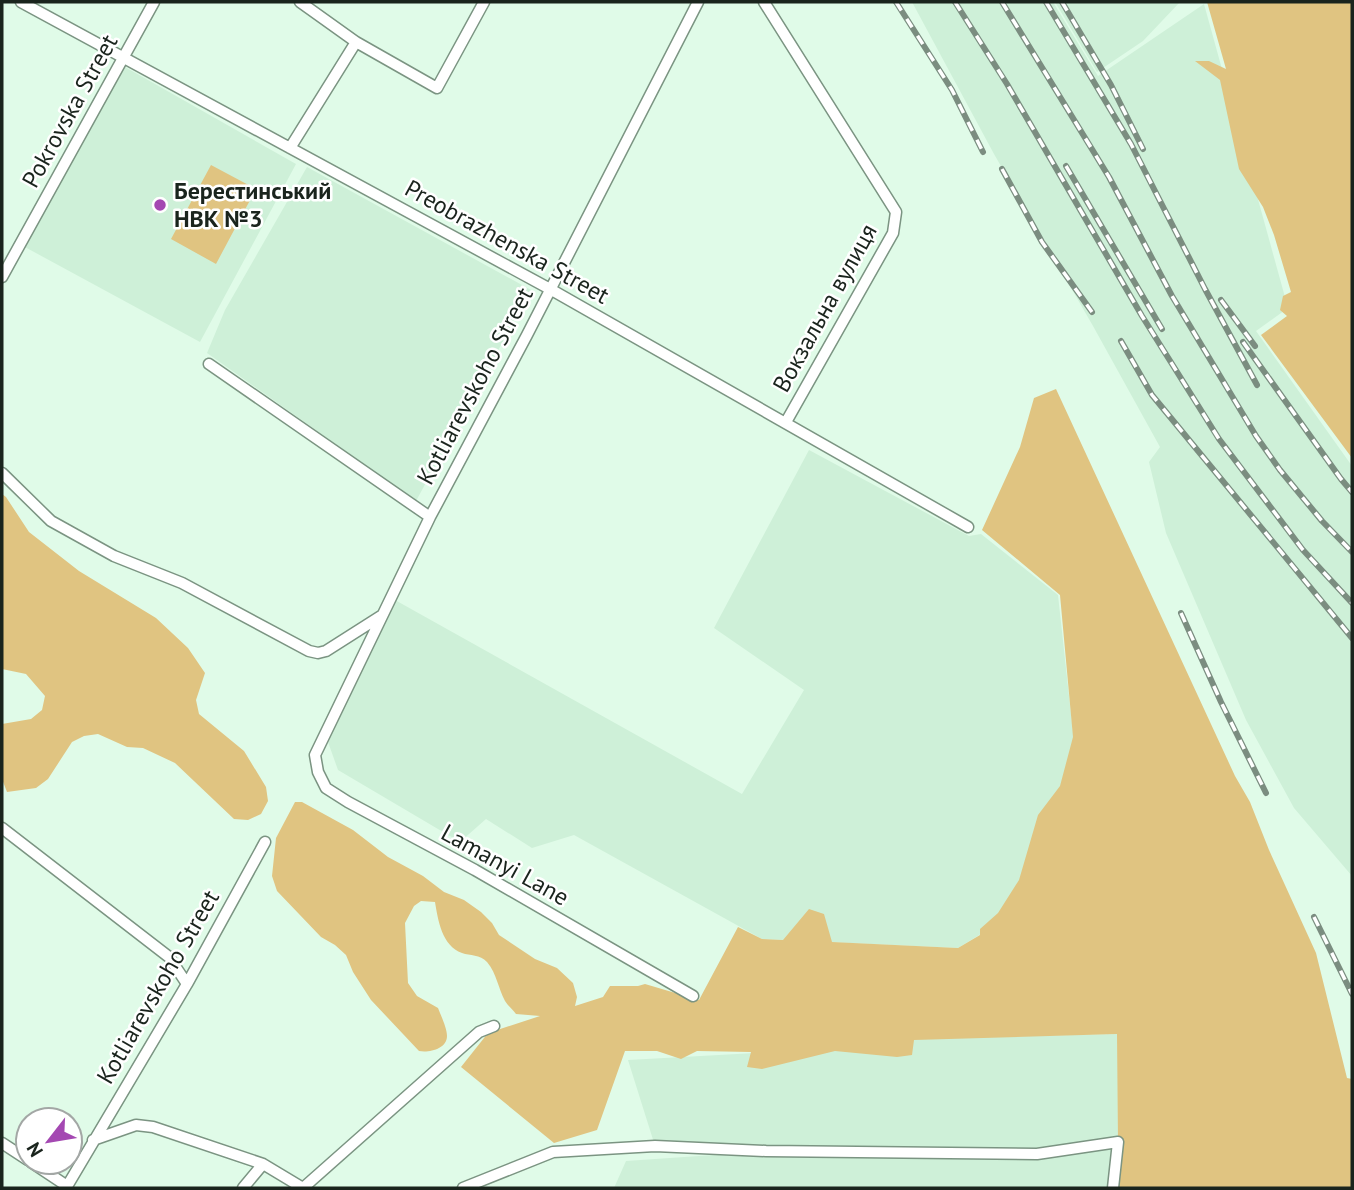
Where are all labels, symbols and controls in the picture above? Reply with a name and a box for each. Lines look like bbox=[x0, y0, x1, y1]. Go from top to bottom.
street label: Pokrovska Street bbox=[15, 29, 124, 193]
street label: Preobrazhenska Street bbox=[400, 173, 615, 311]
place label: Берестинський НВК №3 bbox=[174, 175, 331, 234]
marker: Берестинський НВК №3 bbox=[152, 197, 168, 213]
street label: Вокзальна вулиця bbox=[765, 218, 884, 397]
street label: Kotliarevskoho Street bbox=[409, 282, 540, 490]
street label: Lamanyi Lane bbox=[436, 817, 575, 912]
street label: Kotliarevskoho Street bbox=[89, 884, 226, 1089]
north arrow bbox=[14, 1106, 84, 1176]
text: N bbox=[21, 1138, 48, 1161]

